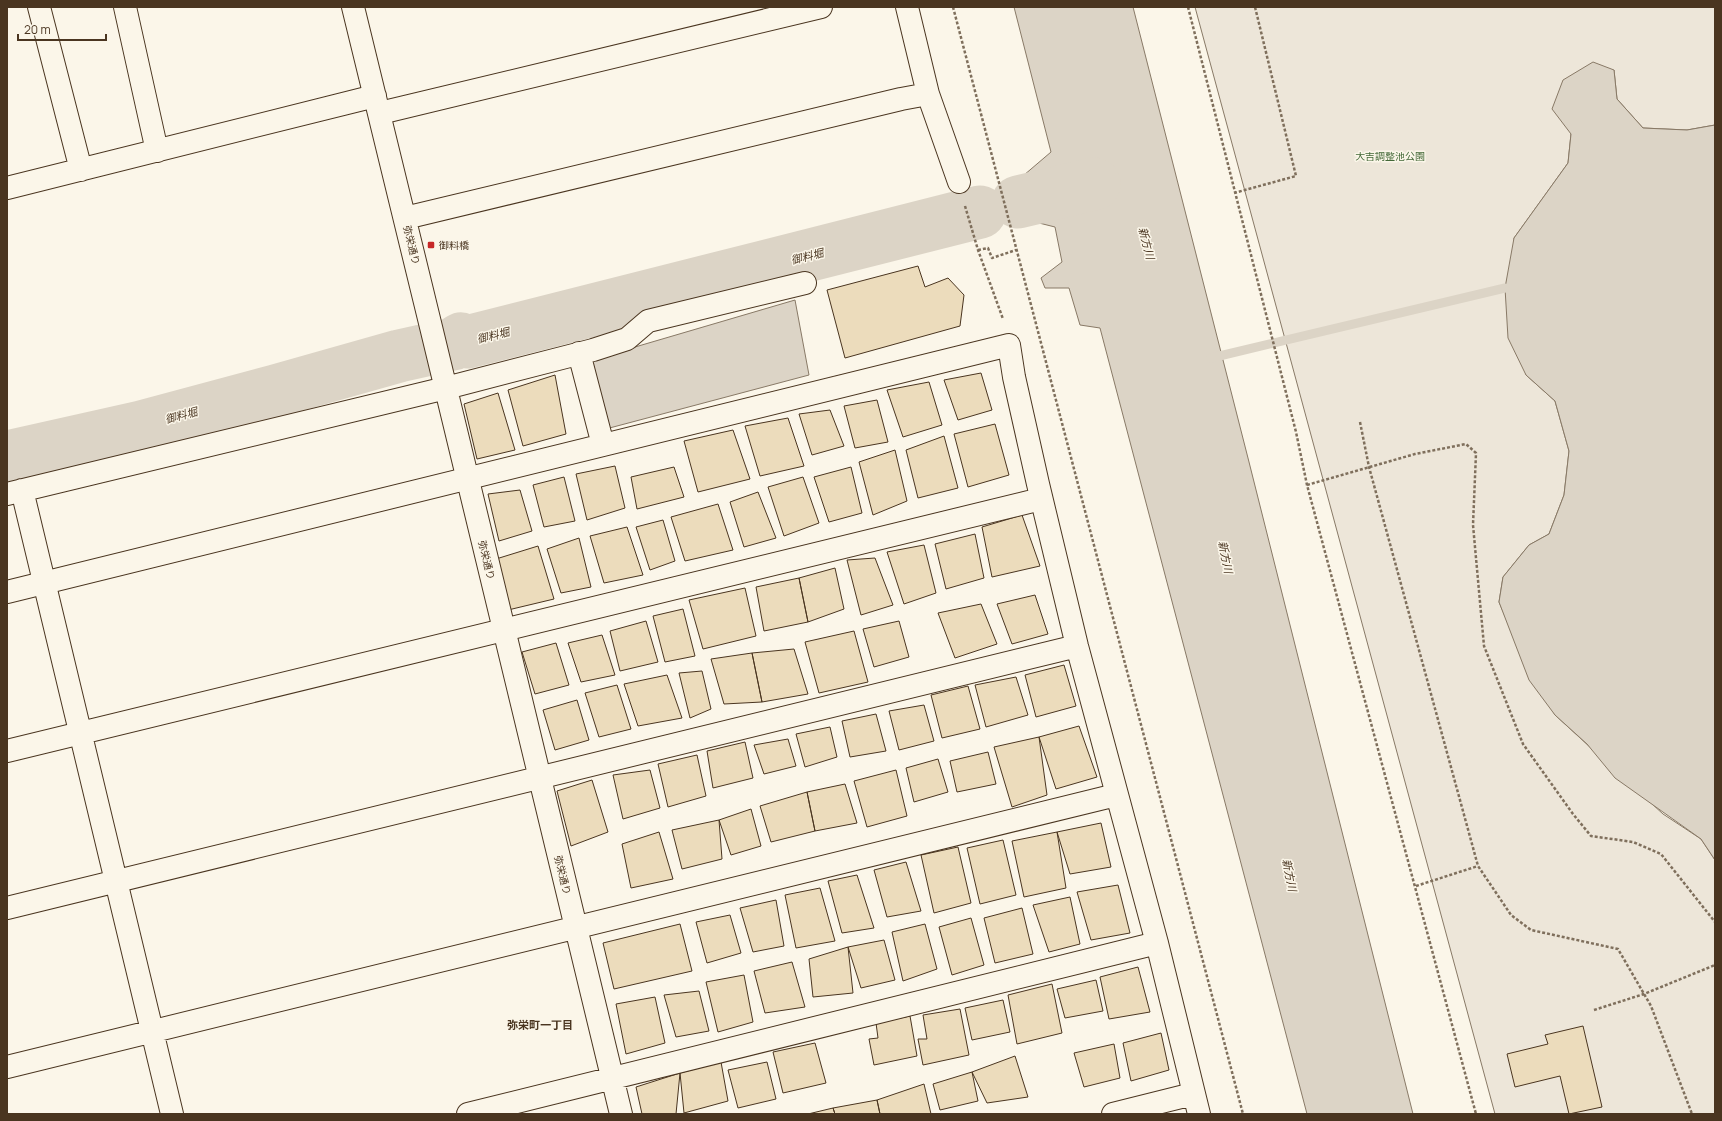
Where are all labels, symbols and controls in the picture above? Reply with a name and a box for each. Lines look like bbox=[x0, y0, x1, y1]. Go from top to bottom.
scale bar bbox=[18, 16, 106, 42]
text: 20 m bbox=[24, 21, 51, 38]
park label: 大吉調整池公園 bbox=[1355, 149, 1425, 163]
street label: 弥栄通り bbox=[400, 224, 424, 266]
water label: 新方川 bbox=[1135, 225, 1159, 262]
place label: 御料橋 bbox=[439, 238, 469, 252]
marker: 御料橋 bbox=[426, 240, 436, 250]
water label: 御料堀 bbox=[789, 244, 827, 267]
water label: 御料堀 bbox=[475, 323, 513, 346]
water label: 御料堀 bbox=[163, 403, 201, 427]
street label: 弥栄通り bbox=[475, 539, 499, 581]
water label: 新方川 bbox=[1215, 539, 1237, 576]
street label: 弥栄通り bbox=[551, 854, 575, 896]
water label: 新方川 bbox=[1279, 857, 1301, 894]
district label: 弥栄町一丁目 bbox=[507, 1017, 573, 1032]

